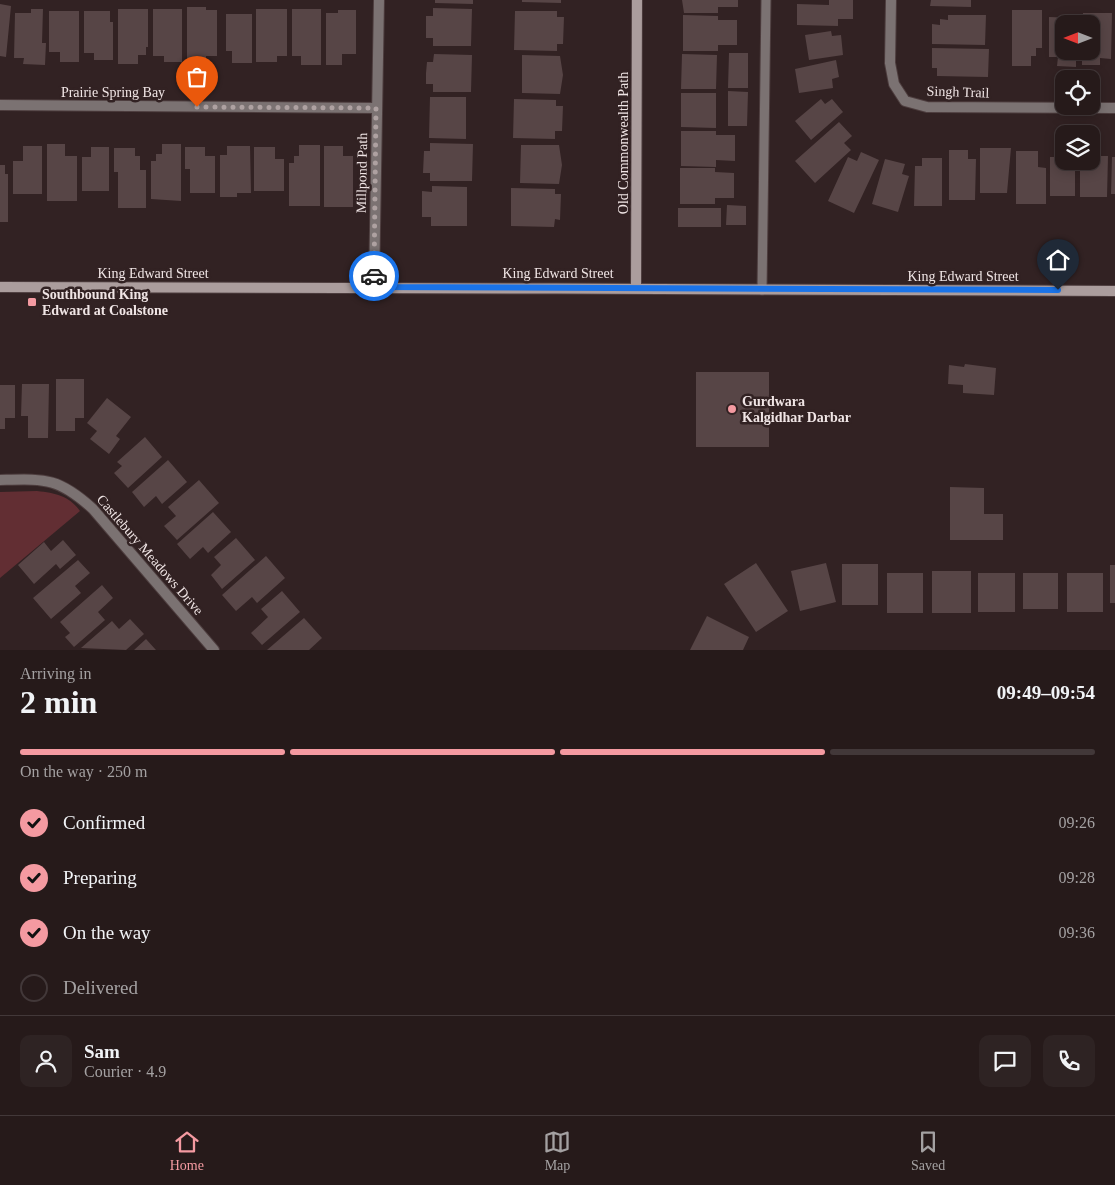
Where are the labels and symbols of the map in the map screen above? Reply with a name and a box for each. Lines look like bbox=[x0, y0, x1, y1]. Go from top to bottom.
north arrow bbox=[1055, 15, 1100, 60]
pin bbox=[176, 56, 218, 107]
street label: Old Commonwealth Path bbox=[616, 72, 631, 214]
street label: Singh Trail bbox=[926, 83, 990, 101]
street label: Prairie Spring Bay bbox=[61, 85, 165, 100]
street label: Millpond Path bbox=[354, 133, 370, 213]
pin bbox=[1037, 239, 1079, 290]
courier bbox=[349, 251, 399, 301]
street label: King Edward Street bbox=[97, 266, 209, 281]
street label: King Edward Street bbox=[502, 266, 614, 281]
street label: King Edward Street bbox=[907, 269, 1019, 284]
place label: Southbound King Edward at Coalstone bbox=[42, 287, 168, 318]
marker: Southbound King Edward at Coalstone bbox=[26, 296, 38, 308]
place label: Gurdwara Kalgidhar Darbar bbox=[742, 394, 851, 425]
marker: Gurdwara Kalgidhar Darbar bbox=[726, 403, 738, 415]
street label: Castlebury Meadows Drive bbox=[94, 492, 206, 618]

